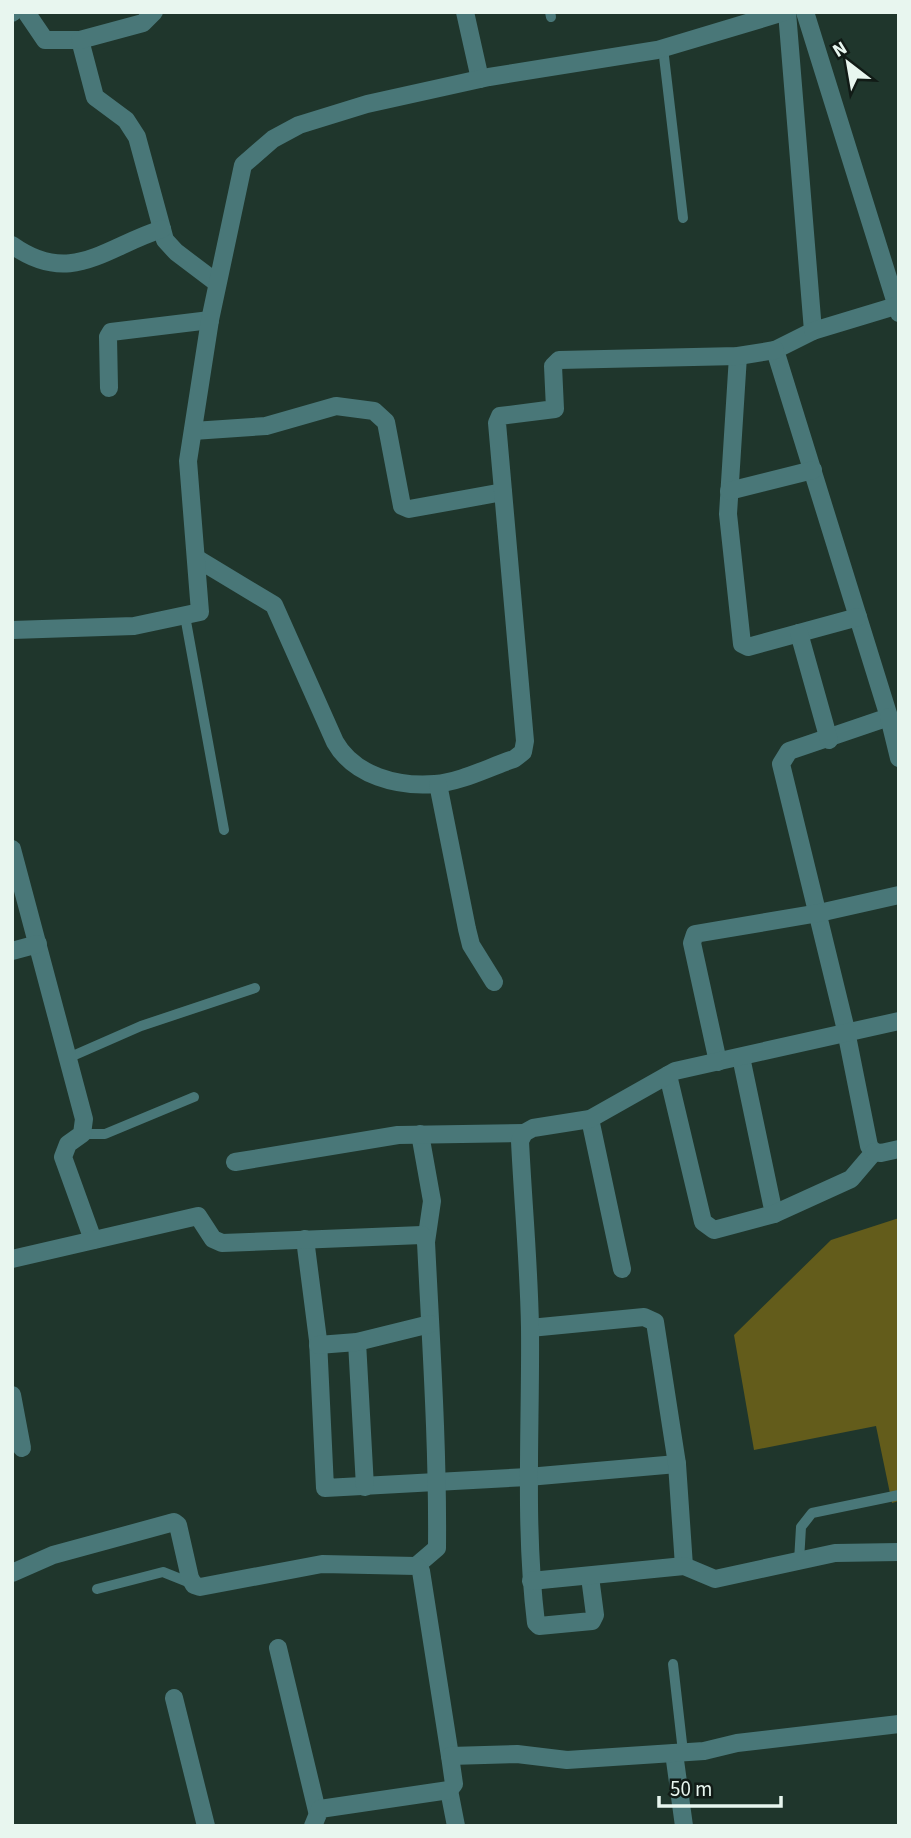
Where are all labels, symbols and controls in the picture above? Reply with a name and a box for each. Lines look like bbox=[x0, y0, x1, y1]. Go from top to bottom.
north arrow bbox=[813, 28, 883, 98]
text: N bbox=[828, 35, 852, 65]
scale bar bbox=[659, 1764, 782, 1808]
text: 50 m bbox=[670, 1774, 712, 1804]

